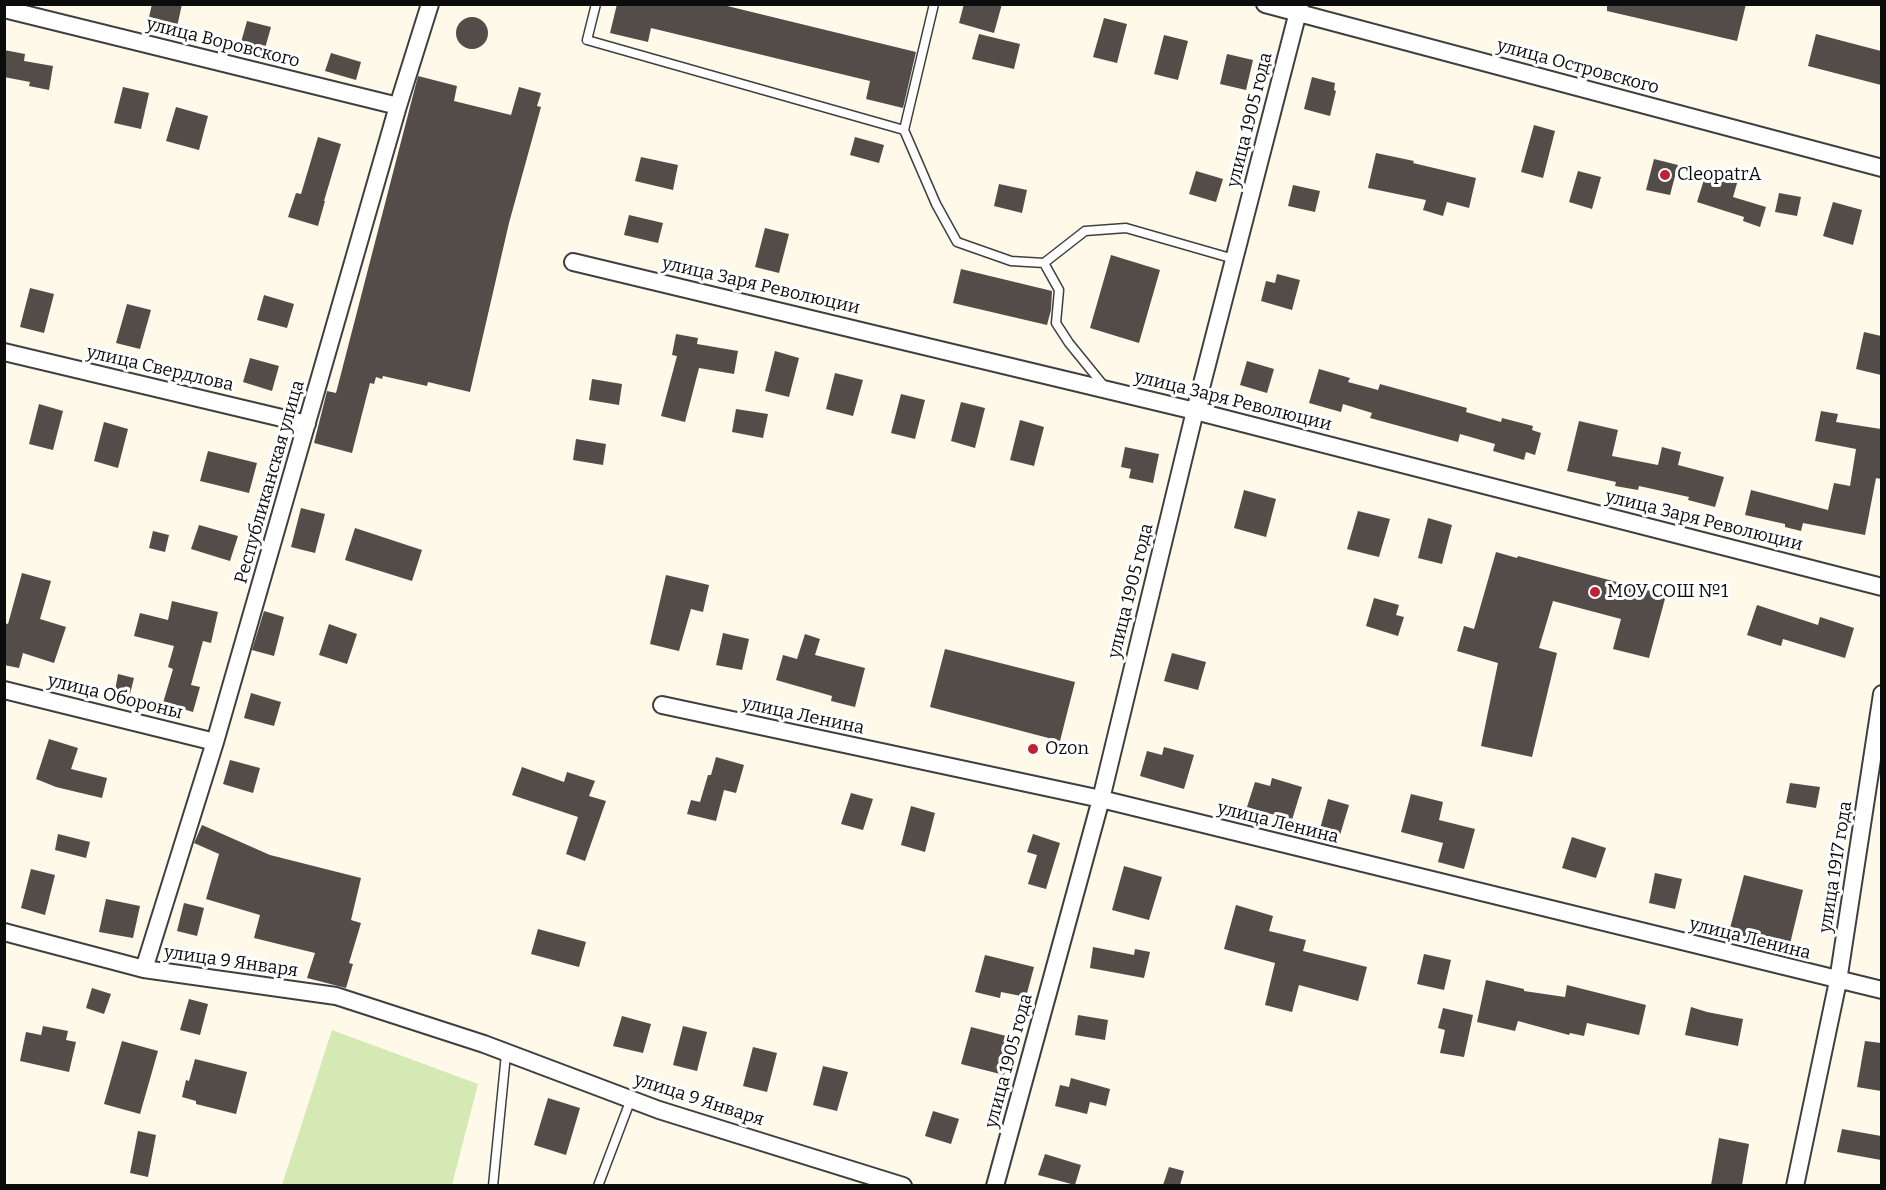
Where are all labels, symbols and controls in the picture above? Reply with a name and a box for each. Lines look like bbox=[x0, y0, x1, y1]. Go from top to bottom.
street label: улица Воровского bbox=[144, 13, 302, 73]
street label: улица Островского bbox=[1495, 35, 1661, 99]
street label: улица 1905 года bbox=[1223, 50, 1277, 190]
place label: CleopatrA bbox=[1677, 164, 1761, 186]
marker: CleopatrA bbox=[1658, 168, 1672, 182]
street label: улица Заря Революции bbox=[660, 253, 862, 319]
street label: улица Свердлова bbox=[84, 342, 236, 396]
street label: улица Заря Революции bbox=[1132, 366, 1334, 436]
street label: Республиканская улица bbox=[231, 378, 309, 586]
street label: улица Заря Революции bbox=[1603, 486, 1805, 556]
street label: улица 1905 года bbox=[1104, 521, 1158, 661]
place label: МОУ СОШ №1 bbox=[1607, 581, 1728, 603]
marker: МОУ СОШ №1 bbox=[1588, 585, 1602, 599]
street label: улица Обороны bbox=[45, 670, 185, 724]
street label: улица Ленина bbox=[740, 692, 866, 740]
place label: Ozon bbox=[1045, 738, 1089, 760]
marker: Ozon bbox=[1026, 742, 1040, 756]
street label: улица Ленина bbox=[1215, 797, 1341, 849]
street label: улица 1917 года bbox=[1815, 799, 1857, 935]
street label: улица Ленина bbox=[1687, 913, 1813, 965]
street label: улица 9 Января bbox=[163, 942, 299, 982]
street label: улица 1905 года bbox=[981, 991, 1037, 1131]
street label: улица 9 Января bbox=[631, 1069, 767, 1131]

